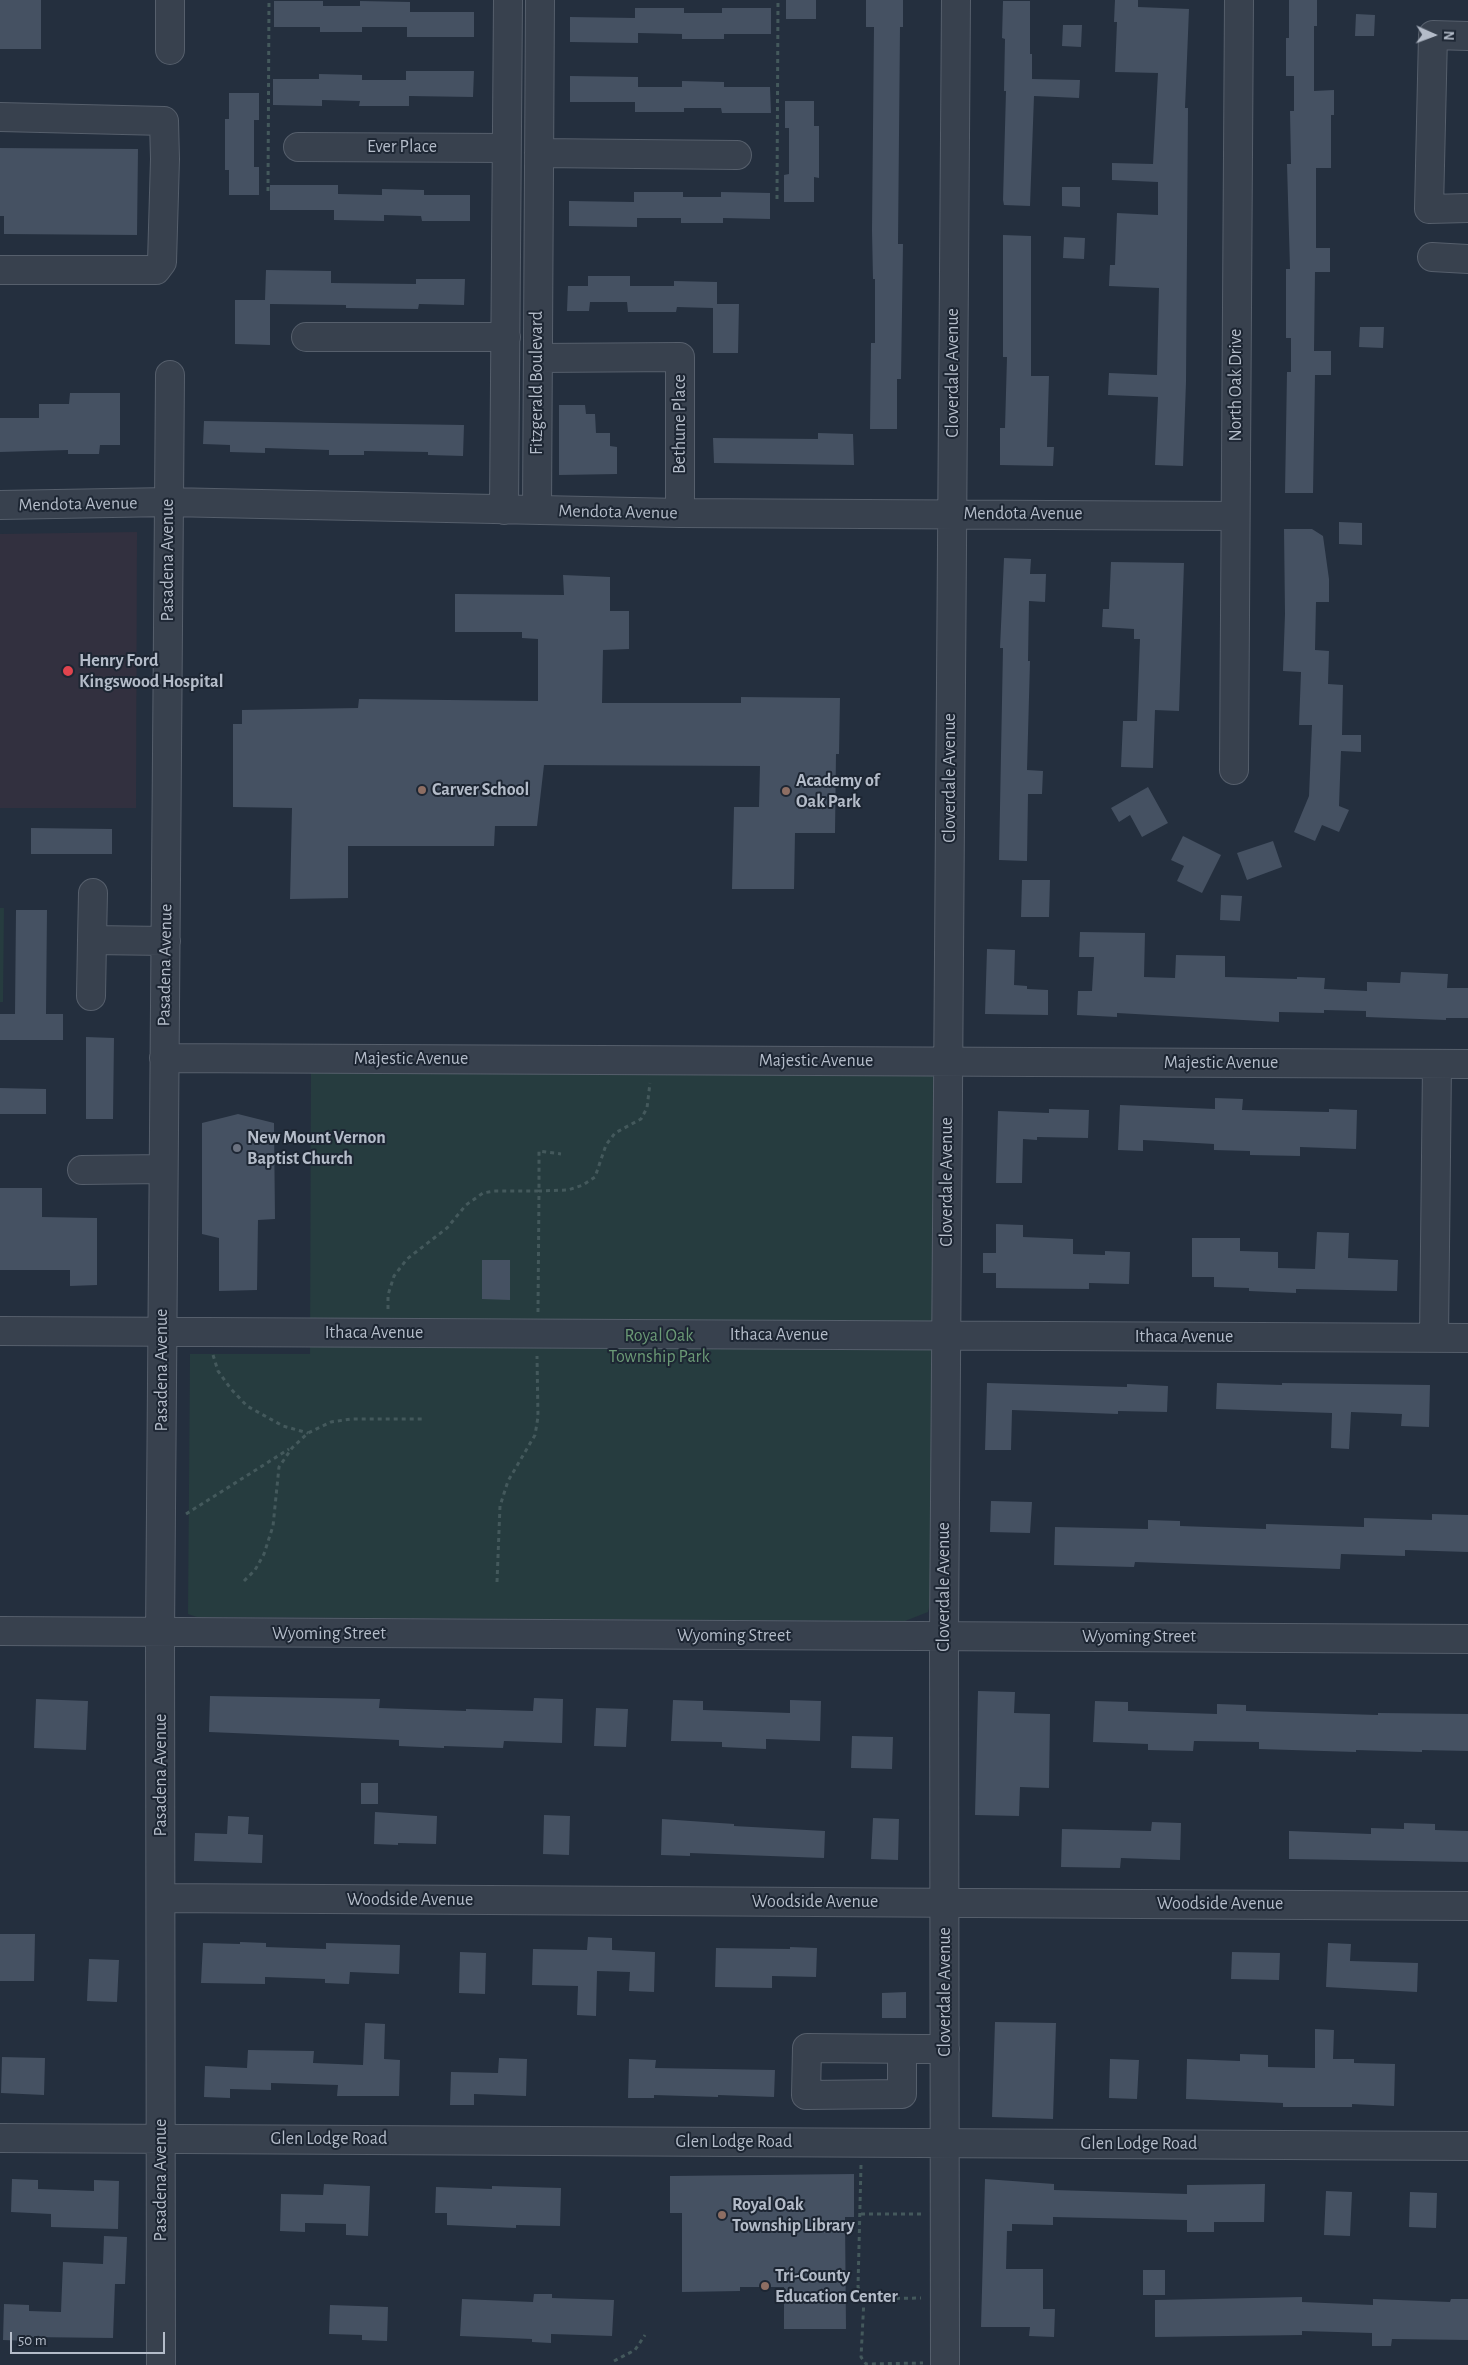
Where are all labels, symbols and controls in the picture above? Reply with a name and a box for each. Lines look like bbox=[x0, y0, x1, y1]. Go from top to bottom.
north arrow bbox=[1408, 10, 1458, 60]
text: N bbox=[1441, 30, 1455, 41]
street label: Ever Place bbox=[367, 136, 437, 158]
street label: Cloverdale Avenue bbox=[942, 308, 964, 438]
street label: Fitzgerald Boulevard bbox=[526, 311, 548, 455]
street label: North Oak Drive bbox=[1225, 329, 1247, 441]
street label: Bethune Place bbox=[669, 374, 691, 474]
street label: Mendota Avenue bbox=[18, 492, 138, 516]
street label: Pasadena Avenue bbox=[157, 499, 179, 621]
street label: Mendota Avenue bbox=[558, 500, 678, 524]
street label: Mendota Avenue bbox=[963, 503, 1083, 525]
place label: Henry Ford Kingswood Hospital bbox=[79, 650, 223, 692]
marker: Henry Ford Kingswood Hospital bbox=[61, 664, 75, 678]
street label: Cloverdale Avenue bbox=[939, 713, 961, 843]
place label: Academy of Oak Park bbox=[796, 770, 879, 812]
place label: Carver School bbox=[432, 779, 529, 801]
marker: Carver School bbox=[416, 784, 428, 796]
marker: Academy of Oak Park bbox=[780, 785, 792, 797]
street label: Pasadena Avenue bbox=[153, 903, 177, 1027]
street label: Majestic Avenue bbox=[354, 1048, 468, 1070]
street label: Majestic Avenue bbox=[759, 1050, 873, 1072]
street label: Majestic Avenue bbox=[1164, 1052, 1278, 1074]
street label: Cloverdale Avenue bbox=[936, 1117, 958, 1247]
place label: New Mount Vernon Baptist Church bbox=[247, 1127, 386, 1170]
marker: New Mount Vernon Baptist Church bbox=[231, 1142, 243, 1154]
street label: Pasadena Avenue bbox=[151, 1309, 173, 1431]
street label: Ithaca Avenue bbox=[325, 1322, 423, 1344]
street label: Ithaca Avenue bbox=[730, 1324, 828, 1346]
park label: Royal Oak Township Park bbox=[608, 1325, 710, 1368]
street label: Ithaca Avenue bbox=[1135, 1326, 1233, 1348]
street label: Cloverdale Avenue bbox=[933, 1522, 955, 1652]
street label: Wyoming Street bbox=[272, 1623, 386, 1645]
street label: Wyoming Street bbox=[677, 1625, 791, 1647]
street label: Wyoming Street bbox=[1082, 1626, 1196, 1648]
street label: Pasadena Avenue bbox=[150, 1714, 172, 1836]
street label: Woodside Avenue bbox=[347, 1889, 473, 1911]
street label: Woodside Avenue bbox=[752, 1891, 878, 1913]
street label: Woodside Avenue bbox=[1157, 1893, 1283, 1915]
street label: Cloverdale Avenue bbox=[934, 1927, 956, 2057]
street label: Pasadena Avenue bbox=[150, 2119, 172, 2241]
street label: Glen Lodge Road bbox=[271, 2128, 387, 2150]
street label: Glen Lodge Road bbox=[676, 2131, 792, 2153]
street label: Glen Lodge Road bbox=[1081, 2133, 1197, 2155]
place label: Royal Oak Township Library bbox=[732, 2194, 855, 2236]
marker: Royal Oak Township Library bbox=[716, 2209, 728, 2221]
place label: Tri-County Education Center bbox=[775, 2265, 898, 2308]
marker: Tri-County Education Center bbox=[759, 2280, 771, 2292]
scale bar bbox=[12, 2322, 168, 2354]
text: 50 m bbox=[18, 2333, 47, 2348]

